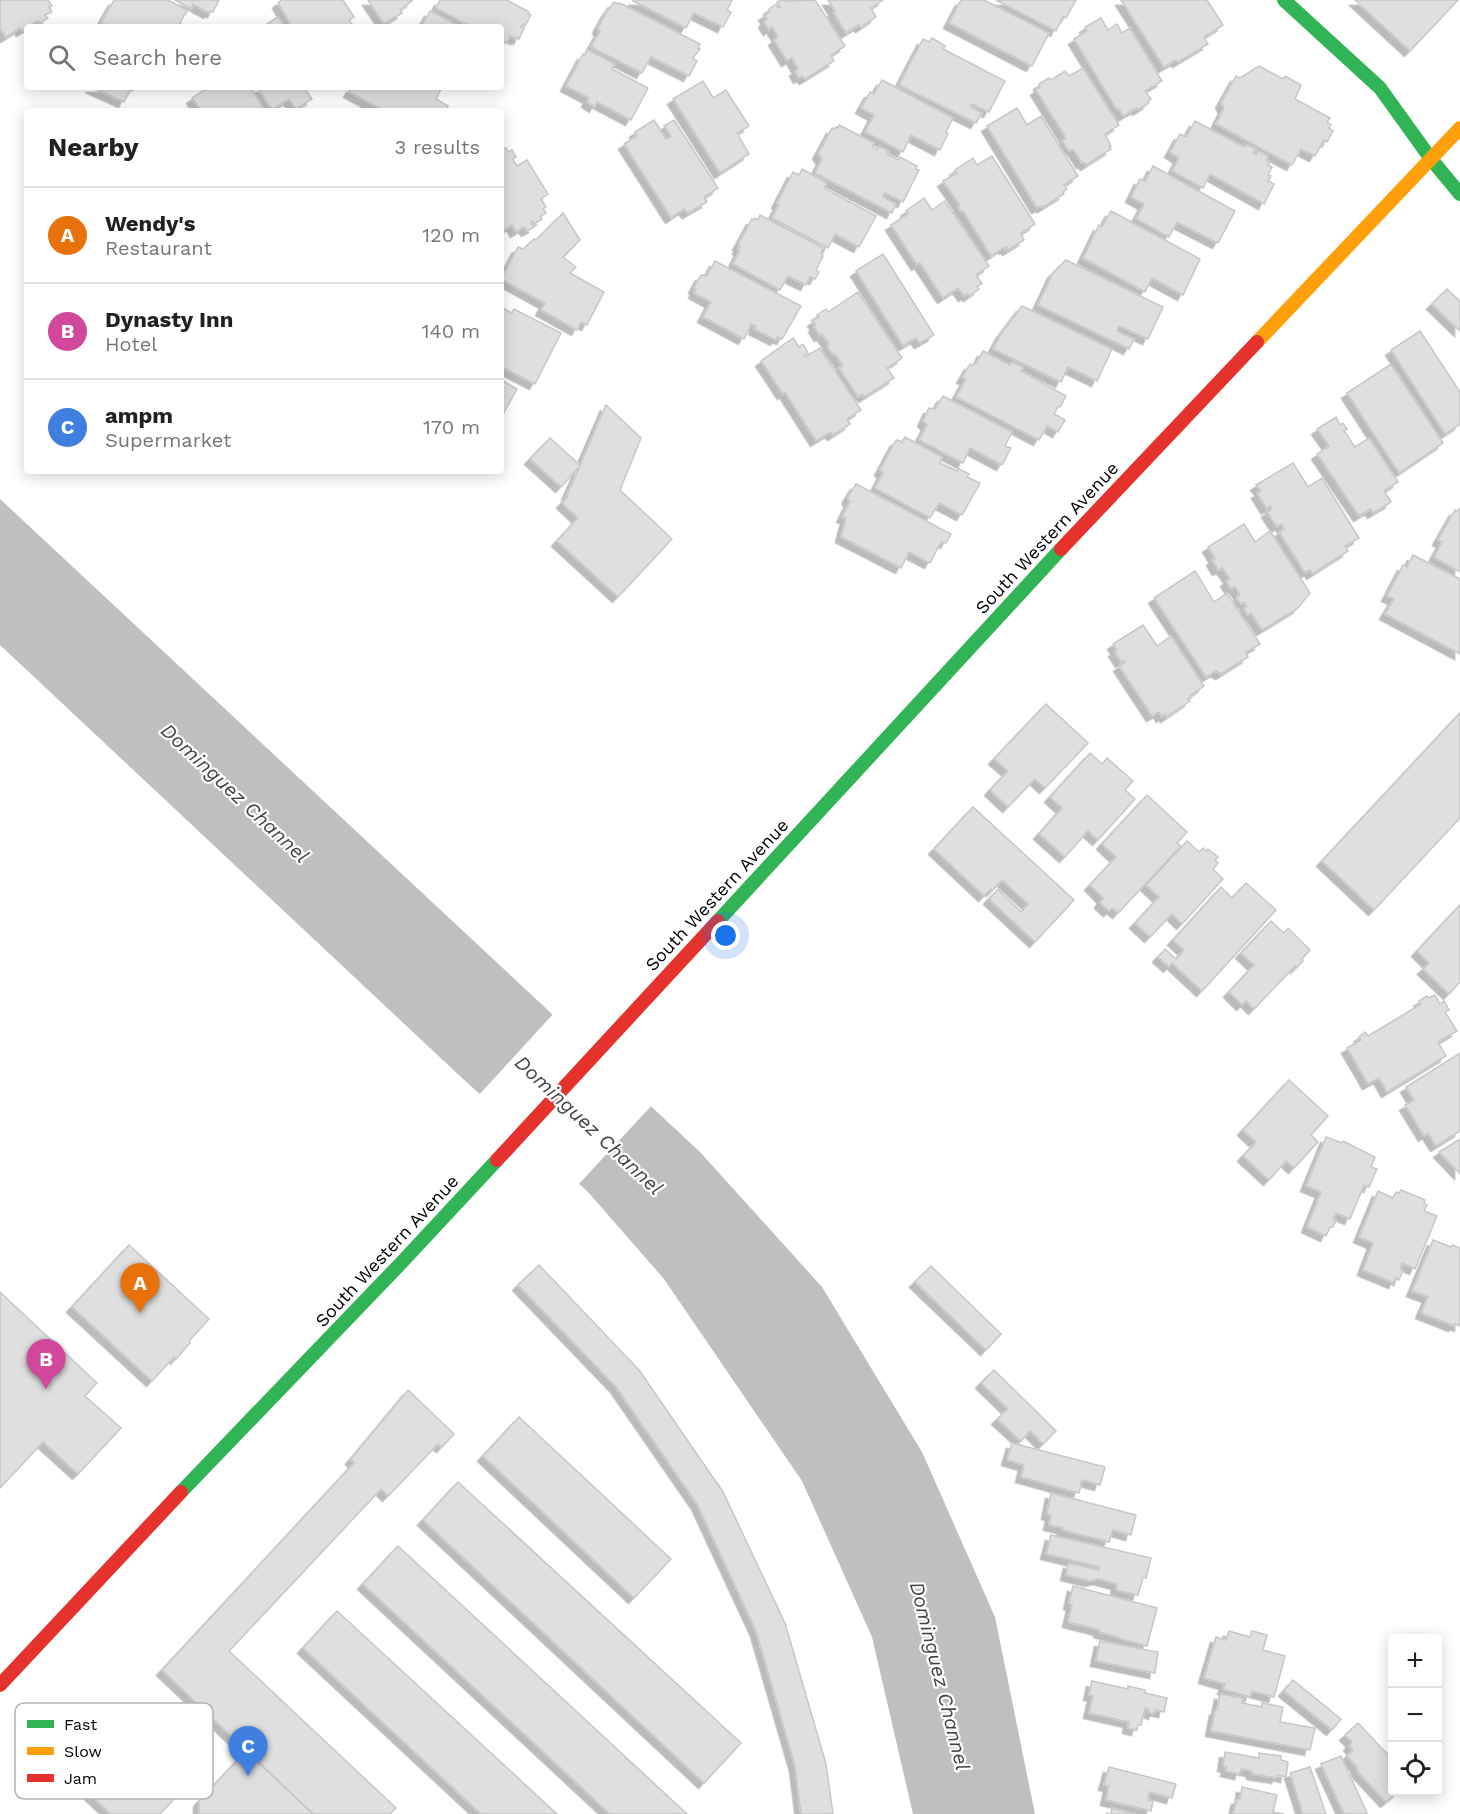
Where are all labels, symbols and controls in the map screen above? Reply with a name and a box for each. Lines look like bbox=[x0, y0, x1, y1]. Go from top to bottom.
search box bbox=[24, 24, 504, 90]
icon: search bbox=[45, 41, 78, 74]
text: Search here bbox=[93, 45, 222, 70]
text: Nearby bbox=[48, 132, 139, 162]
text: 3 results bbox=[395, 135, 480, 159]
text: Wendy's bbox=[105, 211, 195, 236]
text: A bbox=[61, 223, 74, 247]
text: 120 m bbox=[422, 223, 480, 247]
text: Restaurant bbox=[105, 236, 212, 260]
text: Dynasty Inn bbox=[105, 307, 233, 332]
text: B bbox=[61, 319, 74, 343]
text: 140 m bbox=[422, 319, 480, 343]
text: Hotel bbox=[105, 332, 157, 356]
text: ampm bbox=[105, 403, 173, 428]
text: C bbox=[61, 415, 74, 439]
text: 170 m bbox=[423, 415, 480, 439]
text: Supermarket bbox=[105, 428, 231, 452]
street label: South Western Avenue bbox=[971, 457, 1122, 618]
water label: Dominguez Channel bbox=[156, 718, 314, 868]
street label: South Western Avenue bbox=[641, 814, 792, 975]
your location bbox=[711, 921, 740, 950]
water label: Dominguez Channel bbox=[510, 1050, 668, 1200]
street label: South Western Avenue bbox=[311, 1170, 462, 1331]
pin: A bbox=[120, 1264, 160, 1313]
pin: B bbox=[26, 1340, 66, 1389]
water label: Dominguez Channel bbox=[905, 1579, 975, 1773]
map controls bbox=[1388, 1634, 1442, 1796]
button: + bbox=[1388, 1634, 1442, 1688]
button: − bbox=[1388, 1688, 1442, 1742]
legend bbox=[15, 1703, 213, 1799]
text: Fast bbox=[64, 1715, 97, 1734]
pin: C bbox=[228, 1726, 268, 1776]
text: Slow bbox=[64, 1742, 102, 1761]
button: locate bbox=[1388, 1742, 1442, 1796]
text: Jam bbox=[64, 1769, 97, 1788]

